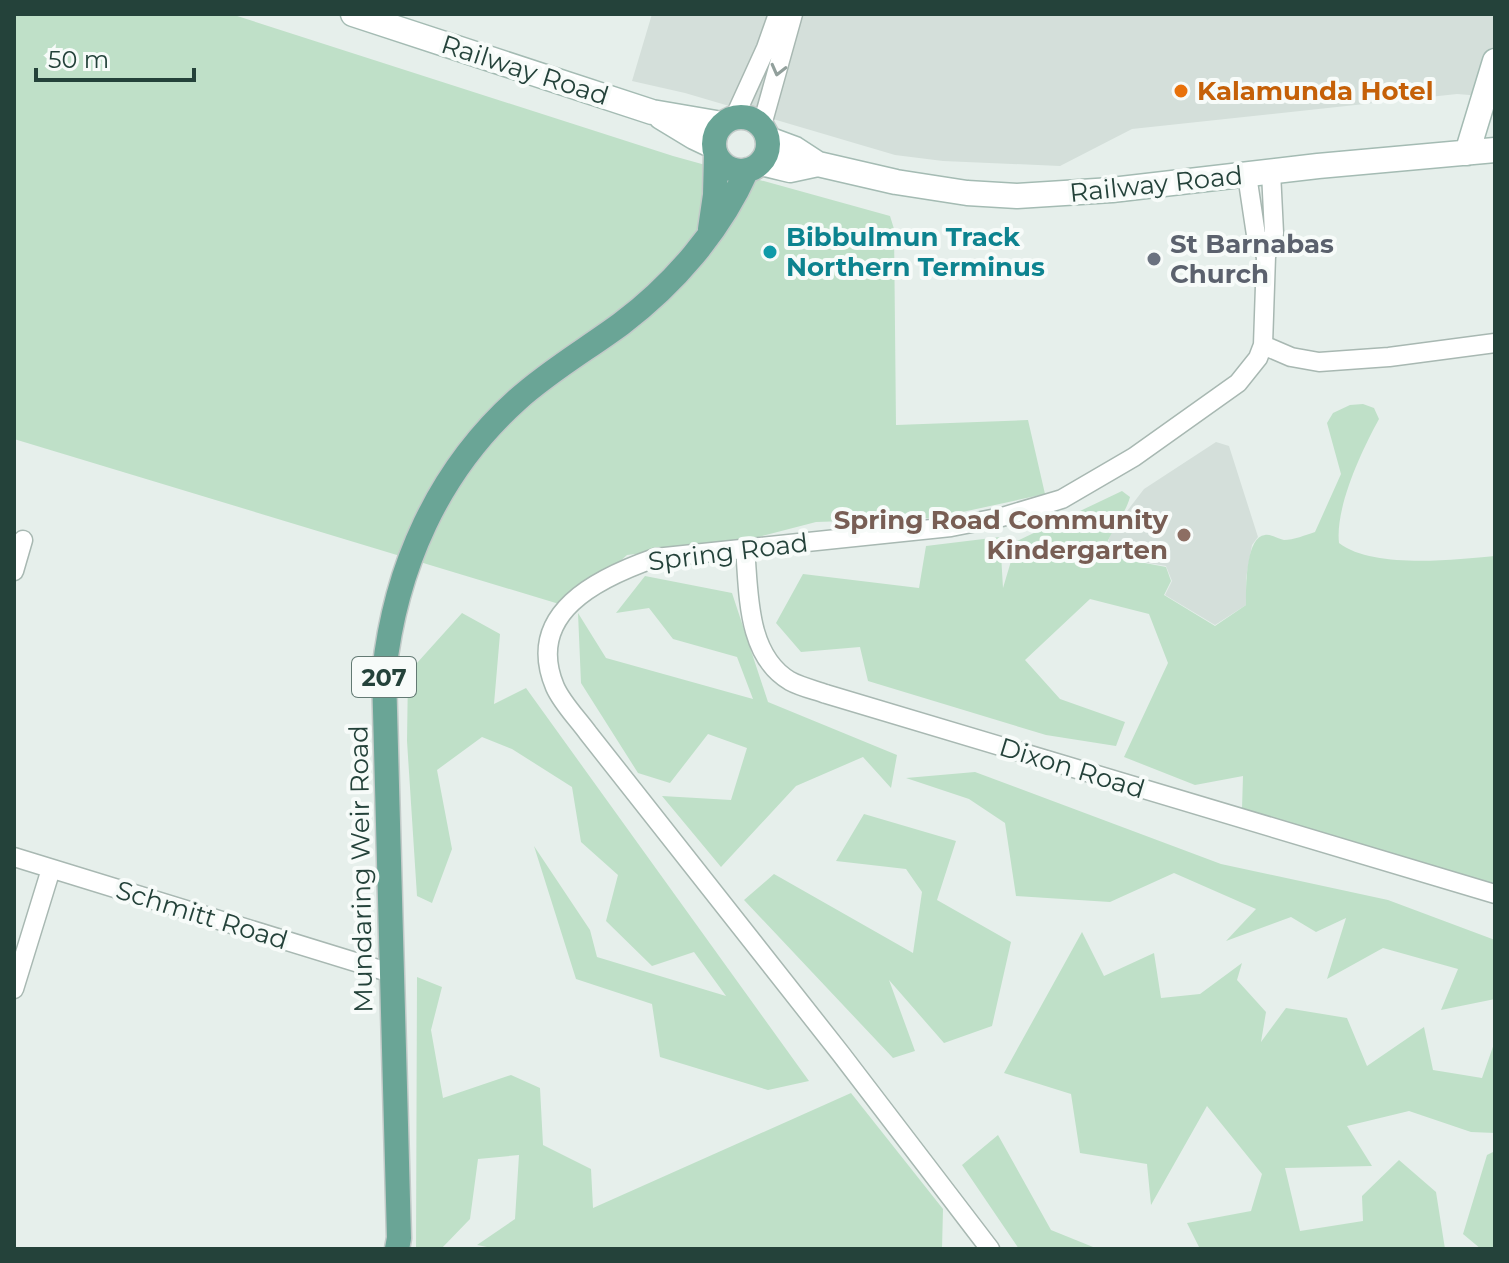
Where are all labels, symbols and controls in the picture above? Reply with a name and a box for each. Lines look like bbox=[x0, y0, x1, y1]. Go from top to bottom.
street label: Railway Road bbox=[437, 28, 613, 112]
scale bar bbox=[36, 32, 194, 82]
text: 50 m bbox=[48, 45, 109, 74]
one-way arrow bbox=[770, 62, 787, 76]
place label: Kalamunda Hotel bbox=[1197, 75, 1434, 107]
marker: Kalamunda Hotel bbox=[1172, 82, 1190, 100]
street label: Railway Road bbox=[1068, 159, 1244, 209]
place label: Bibbulmun Track Northern Terminus bbox=[786, 221, 1045, 283]
place label: St Barnabas Church bbox=[1170, 228, 1334, 290]
marker: Bibbulmun Track Northern Terminus bbox=[761, 243, 779, 261]
marker: St Barnabas Church bbox=[1145, 250, 1163, 268]
place label: Spring Road Community Kindergarten bbox=[834, 504, 1168, 566]
street label: Spring Road bbox=[646, 526, 810, 578]
marker: Spring Road Community Kindergarten bbox=[1175, 526, 1193, 544]
road number: 207 bbox=[352, 657, 416, 697]
street label: Mundaring Weir Road bbox=[342, 725, 380, 1013]
street label: Dixon Road bbox=[995, 731, 1149, 805]
street label: Schmitt Road bbox=[112, 874, 292, 956]

